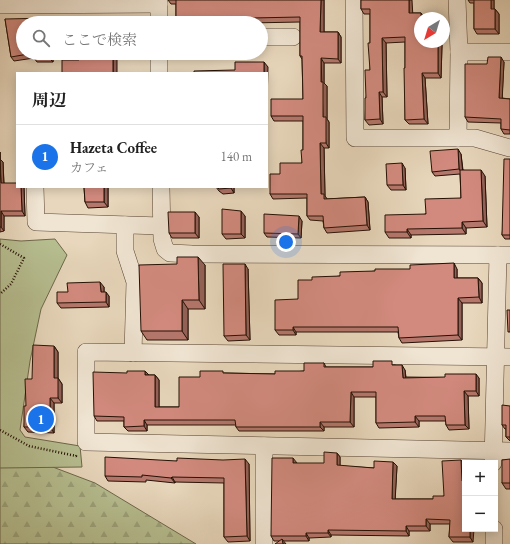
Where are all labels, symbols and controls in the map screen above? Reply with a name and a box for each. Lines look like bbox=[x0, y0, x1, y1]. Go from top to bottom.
north arrow bbox=[414, 12, 450, 48]
search box bbox=[16, 16, 268, 60]
icon: search bbox=[30, 27, 52, 49]
text: ここで検索 bbox=[62, 30, 137, 49]
text: 周辺 bbox=[32, 89, 66, 111]
text: Hazeta Coffee bbox=[70, 138, 157, 157]
text: 1 bbox=[42, 148, 48, 165]
text: 140 m bbox=[221, 148, 252, 165]
text: カフェ bbox=[70, 159, 108, 176]
your location bbox=[276, 232, 296, 252]
pin: 1 bbox=[28, 404, 54, 434]
map controls bbox=[462, 460, 498, 532]
button: + bbox=[462, 460, 498, 496]
button: − bbox=[462, 496, 498, 532]

